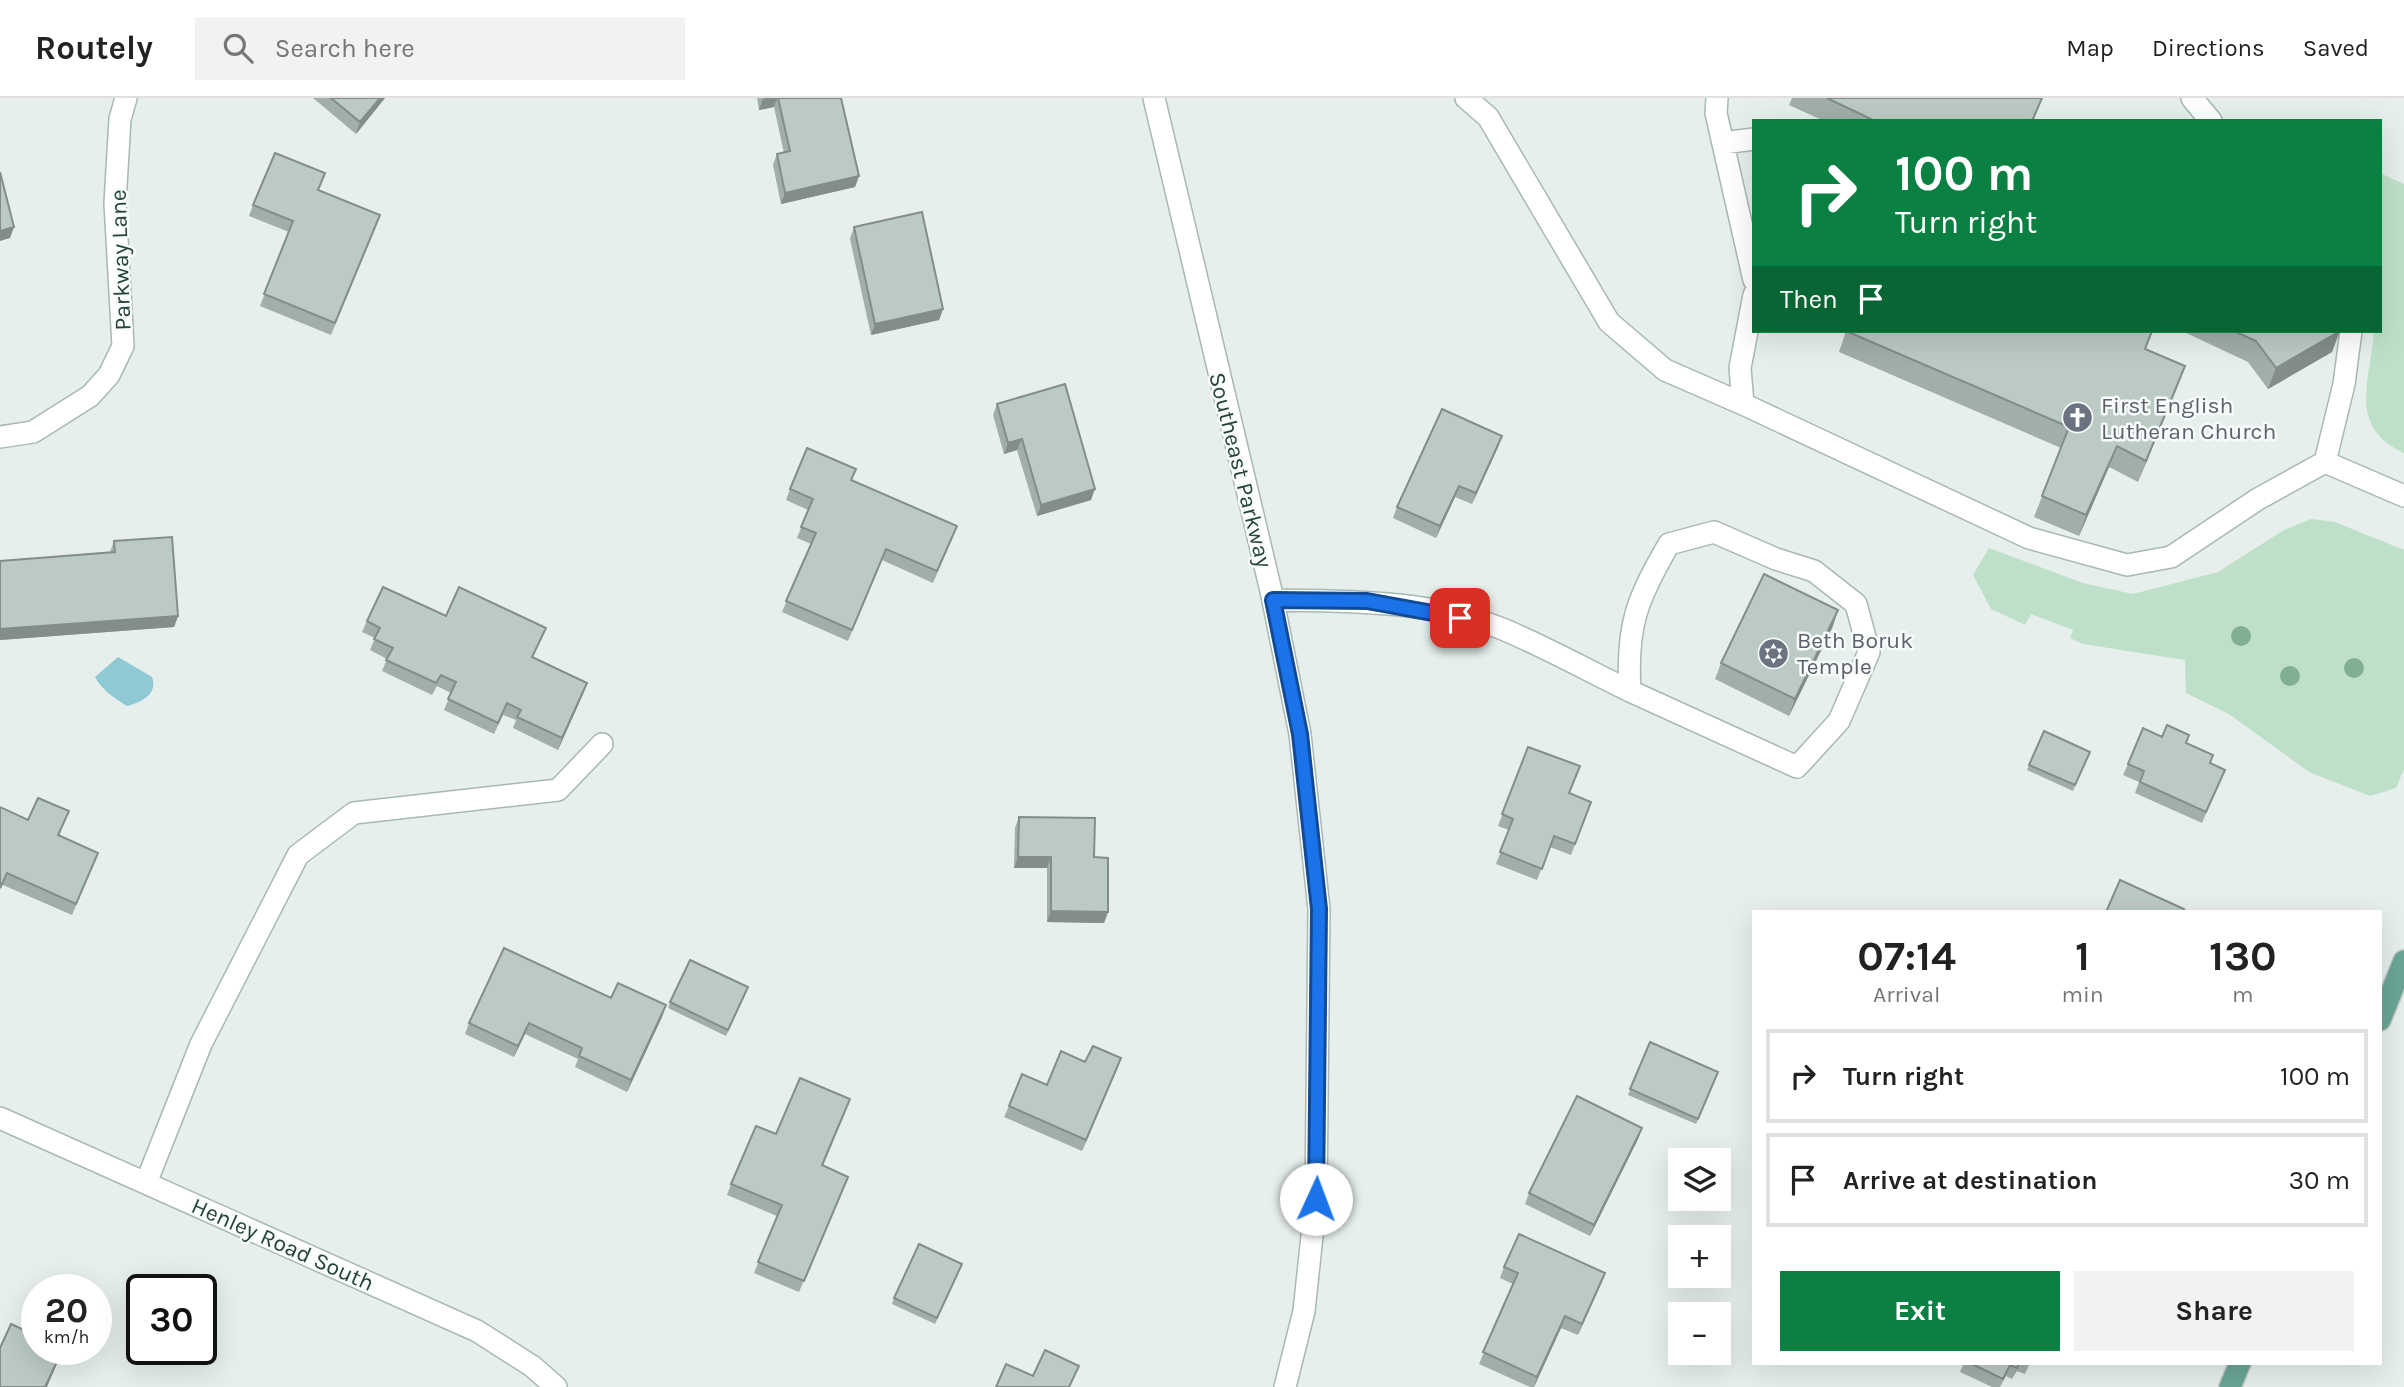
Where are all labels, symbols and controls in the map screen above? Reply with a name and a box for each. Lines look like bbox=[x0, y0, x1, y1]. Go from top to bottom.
search box bbox=[195, 17, 685, 80]
text: Routely bbox=[35, 29, 153, 67]
icon: search bbox=[219, 29, 257, 67]
text: Search here bbox=[275, 33, 415, 64]
text: Map bbox=[2066, 34, 2114, 62]
text: Directions bbox=[2152, 34, 2265, 62]
text: Saved bbox=[2303, 34, 2369, 62]
text: 100 m bbox=[1895, 145, 2033, 202]
icon: right bbox=[1780, 147, 1871, 238]
street label: Parkway Lane bbox=[105, 189, 136, 331]
text: Turn right bbox=[1895, 204, 2037, 241]
icon: arrive bbox=[1852, 280, 1890, 318]
text: Then bbox=[1780, 284, 1838, 315]
street label: Southeast Parkway bbox=[1203, 370, 1278, 571]
place label: First English Lutheran Church bbox=[2101, 392, 2276, 445]
church icon: First English Lutheran Church bbox=[2061, 401, 2095, 435]
pin bbox=[1430, 588, 1490, 648]
icon: arrive bbox=[1441, 599, 1479, 637]
place label: Beth Boruk Temple bbox=[1797, 627, 1913, 680]
synagogue icon: Beth Boruk Temple bbox=[1757, 636, 1791, 670]
text: 07:14 bbox=[1857, 931, 1956, 981]
text: 1 bbox=[2075, 931, 2090, 981]
text: 130 bbox=[2209, 931, 2277, 981]
text: Arrival bbox=[1873, 981, 1940, 1008]
text: min bbox=[2061, 981, 2104, 1008]
text: m bbox=[2232, 981, 2254, 1008]
icon: right bbox=[1784, 1057, 1822, 1095]
text: Turn right bbox=[1843, 1061, 1964, 1092]
text: 100 m bbox=[2280, 1061, 2350, 1092]
map controls bbox=[1668, 1148, 1731, 1365]
button: layers bbox=[1668, 1148, 1731, 1211]
icon: arrive bbox=[1784, 1161, 1822, 1199]
position arrow bbox=[1279, 1162, 1353, 1236]
text: Arrive at destination bbox=[1843, 1165, 2097, 1196]
text: 30 m bbox=[2289, 1165, 2350, 1196]
street label: Henley Road South bbox=[187, 1192, 378, 1297]
button: + bbox=[1668, 1225, 1731, 1288]
button: Exit bbox=[1780, 1271, 2060, 1351]
button: Share bbox=[2074, 1271, 2354, 1351]
speed limit sign: 30 bbox=[126, 1274, 217, 1365]
text: 20 bbox=[45, 1290, 88, 1331]
button: − bbox=[1668, 1302, 1731, 1365]
text: km/h bbox=[44, 1326, 89, 1348]

